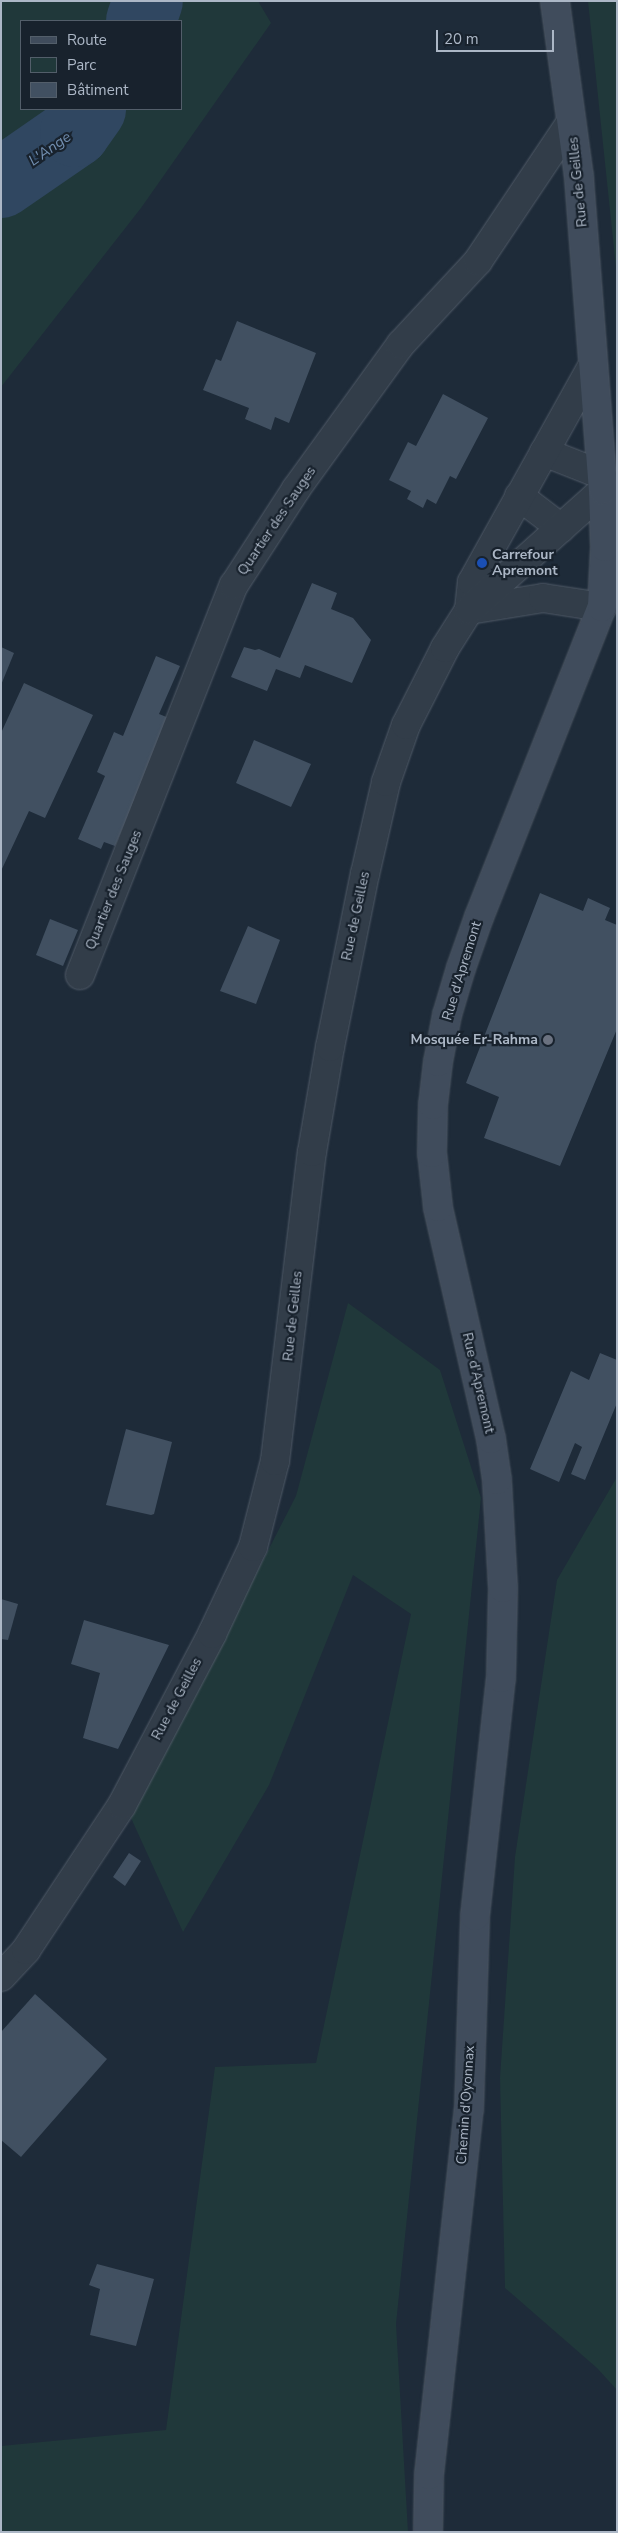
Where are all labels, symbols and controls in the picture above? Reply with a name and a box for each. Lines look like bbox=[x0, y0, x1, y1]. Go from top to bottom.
legend bbox=[20, 20, 182, 110]
scale bar bbox=[438, 20, 556, 52]
text: 20 m bbox=[444, 29, 479, 49]
text: Route bbox=[67, 30, 107, 50]
text: Parc bbox=[67, 55, 96, 75]
text: Bâtiment bbox=[67, 80, 128, 100]
water label: L'Ange bbox=[25, 128, 75, 170]
street label: Rue de Geilles bbox=[565, 136, 591, 228]
street label: Quartier des Sauges bbox=[234, 463, 320, 579]
place label: Carrefour Apremont bbox=[492, 547, 558, 580]
marker: Carrefour Apremont bbox=[476, 557, 488, 569]
street label: Quartier des Sauges bbox=[82, 828, 146, 952]
street label: Rue de Geilles bbox=[338, 870, 374, 962]
street label: Rue d'Apremont bbox=[439, 919, 485, 1023]
place label: Mosquée Er-Rahma bbox=[411, 1032, 538, 1048]
marker: Mosquée Er-Rahma bbox=[542, 1034, 554, 1046]
street label: Rue de Geilles bbox=[280, 1270, 306, 1362]
street label: Rue d'Apremont bbox=[458, 1331, 498, 1435]
street label: Rue de Geilles bbox=[148, 1655, 206, 1743]
street label: Chemin d'Oyonnax bbox=[453, 2045, 479, 2165]

